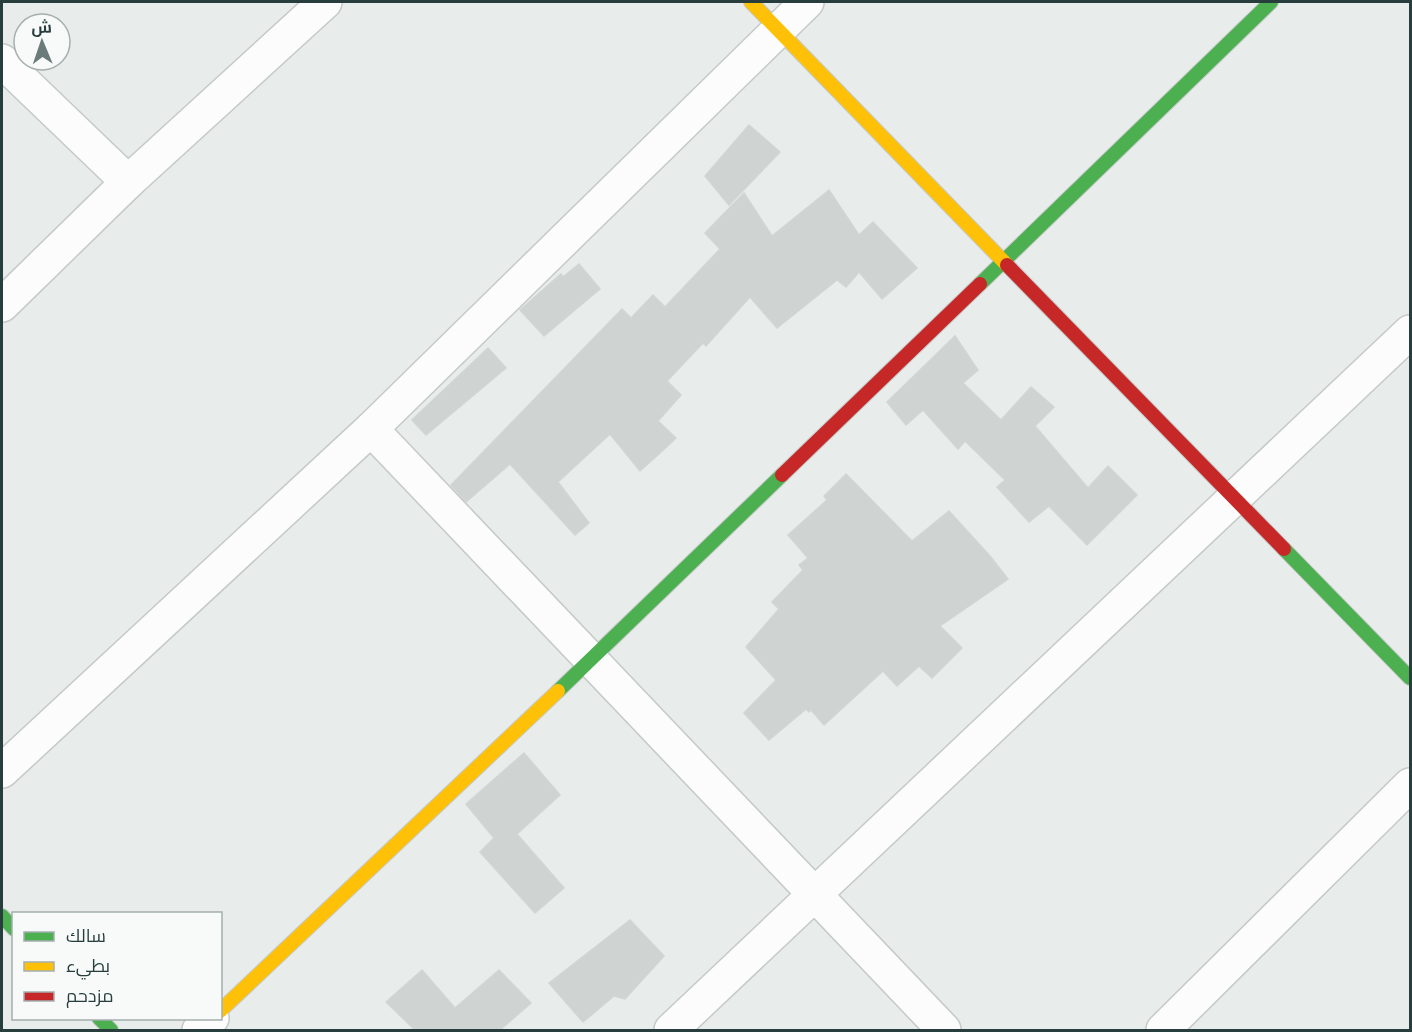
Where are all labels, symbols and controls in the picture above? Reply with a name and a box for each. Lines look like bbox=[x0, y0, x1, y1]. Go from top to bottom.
north arrow bbox=[12, 12, 72, 72]
text: ش bbox=[31, 19, 52, 39]
legend bbox=[12, 912, 222, 1020]
text: سالك bbox=[66, 926, 106, 949]
text: بطيء bbox=[66, 956, 110, 980]
text: مزدحم bbox=[66, 986, 114, 1009]

